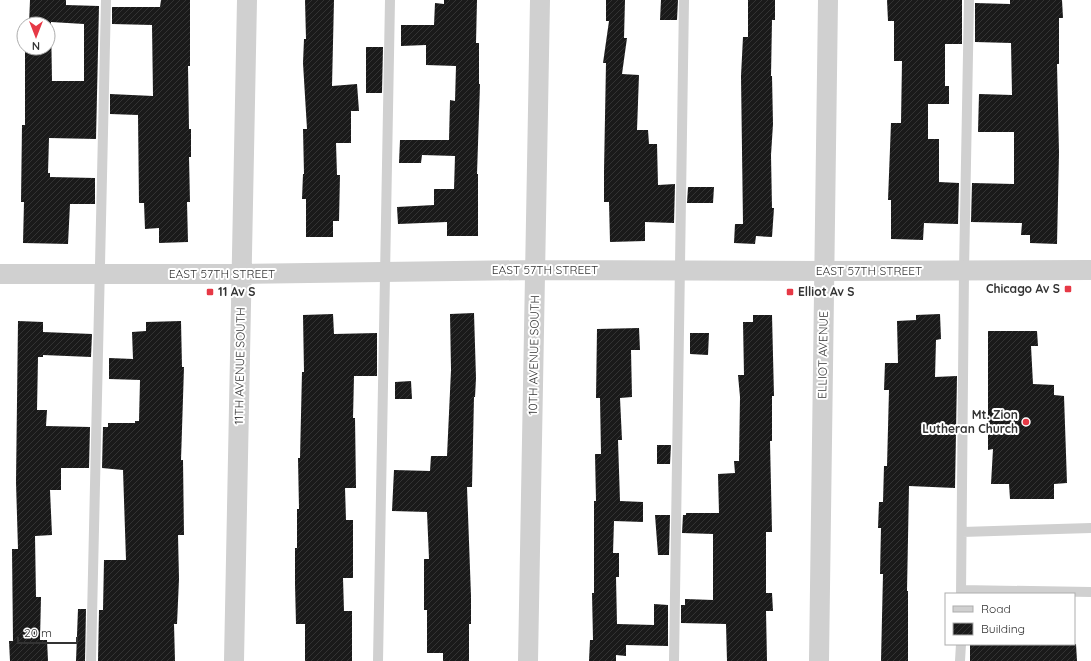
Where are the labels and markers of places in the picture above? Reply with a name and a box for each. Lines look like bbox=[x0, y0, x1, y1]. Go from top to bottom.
place label: Chicago Av S bbox=[986, 281, 1060, 296]
place label: 11 Av S bbox=[218, 284, 255, 299]
place label: Elliot Av S bbox=[798, 284, 855, 299]
marker: Chicago Av S bbox=[1063, 284, 1073, 294]
marker: 11 Av S bbox=[205, 287, 215, 297]
marker: Elliot Av S bbox=[785, 287, 795, 297]
place label: Mt. Zion Lutheran Church bbox=[922, 407, 1018, 436]
marker: Mt. Zion Lutheran Church bbox=[1021, 417, 1031, 427]

